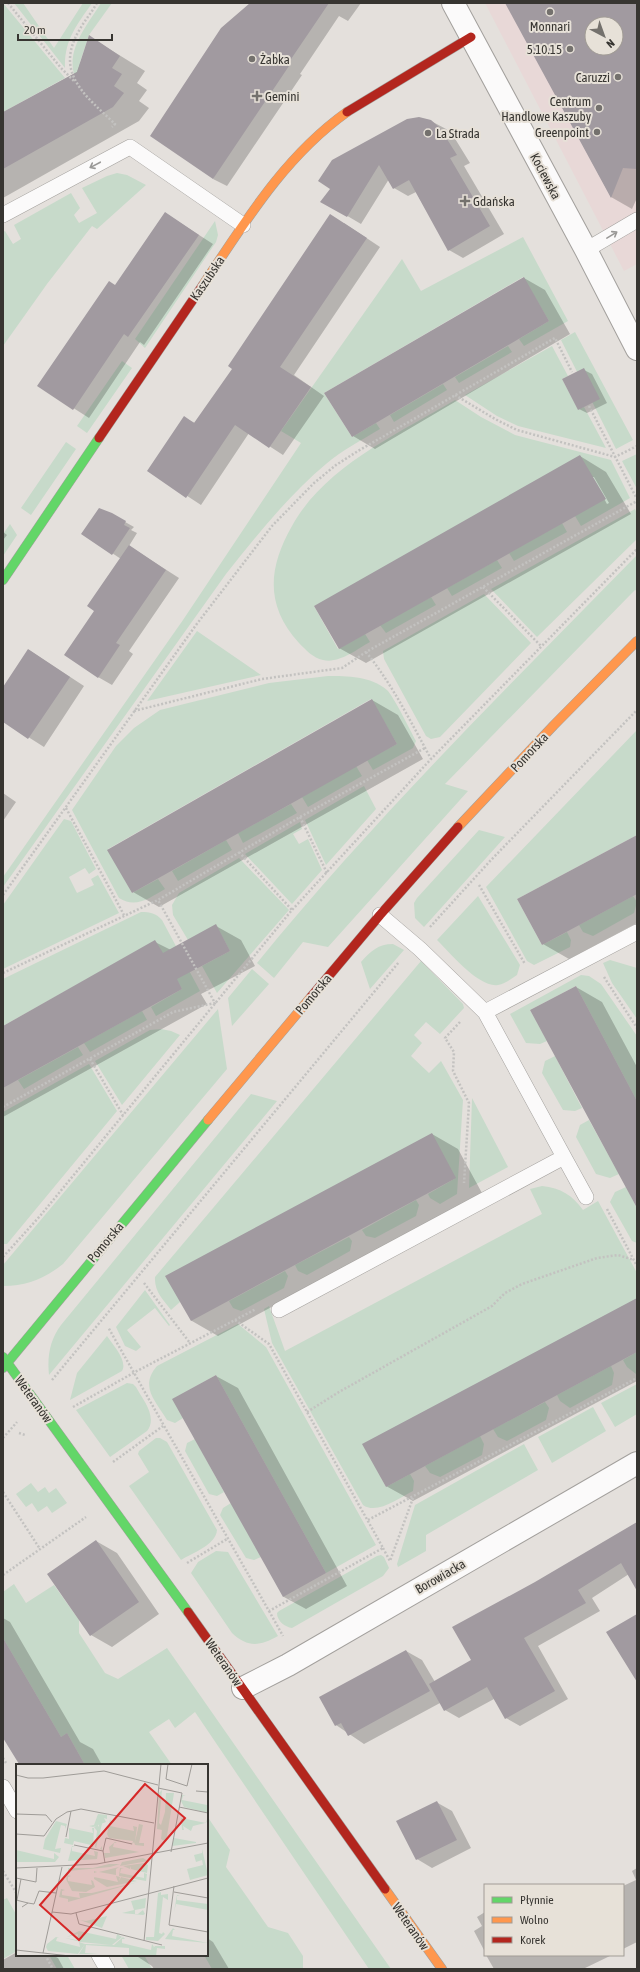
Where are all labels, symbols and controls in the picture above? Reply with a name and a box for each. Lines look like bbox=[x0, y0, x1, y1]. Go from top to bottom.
marker: Monnari bbox=[545, 7, 555, 17]
scale bar bbox=[18, 16, 112, 42]
north arrow bbox=[584, 16, 624, 56]
place label: Monnari bbox=[530, 19, 570, 34]
text: 20 m bbox=[24, 23, 46, 37]
text: N bbox=[604, 37, 617, 50]
place label: 5.10.15 bbox=[527, 42, 562, 57]
marker: 5.10.15 bbox=[565, 44, 575, 54]
place label: Żabka bbox=[260, 52, 290, 67]
marker: Żabka bbox=[247, 54, 257, 64]
place label: Caruzzi bbox=[576, 70, 610, 85]
marker: Caruzzi bbox=[613, 72, 623, 82]
place label: Gemini bbox=[265, 89, 299, 104]
marker: Gemini bbox=[252, 91, 262, 101]
place label: Centrum Handlowe Kaszuby bbox=[501, 94, 592, 124]
marker: Centrum Handlowe Kaszuby bbox=[594, 103, 604, 113]
place label: Greenpoint bbox=[535, 125, 589, 140]
place label: La Strada bbox=[436, 126, 480, 141]
marker: Greenpoint bbox=[592, 127, 602, 137]
marker: La Strada bbox=[423, 128, 433, 138]
street label: Kociewska bbox=[527, 151, 564, 202]
one-way arrow bbox=[90, 162, 102, 170]
place label: Gdańska bbox=[473, 194, 515, 209]
marker: Gdańska bbox=[460, 196, 470, 206]
one-way arrow bbox=[606, 231, 618, 239]
street label: Kaszubska bbox=[187, 253, 228, 303]
street label: Pomorska bbox=[508, 730, 551, 775]
street label: Pomorska bbox=[292, 971, 335, 1018]
street label: Pomorska bbox=[84, 1219, 127, 1266]
street label: Weteranów bbox=[12, 1373, 56, 1426]
street label: Borowiacka bbox=[412, 1556, 468, 1597]
street label: Weteranów bbox=[202, 1636, 245, 1689]
inset map bbox=[16, 1764, 208, 1956]
legend bbox=[484, 1884, 624, 1956]
text: Płynnie bbox=[520, 1893, 554, 1907]
street label: Weteranów bbox=[389, 1900, 432, 1953]
text: Wolno bbox=[520, 1913, 549, 1927]
text: Korek bbox=[520, 1933, 546, 1947]

